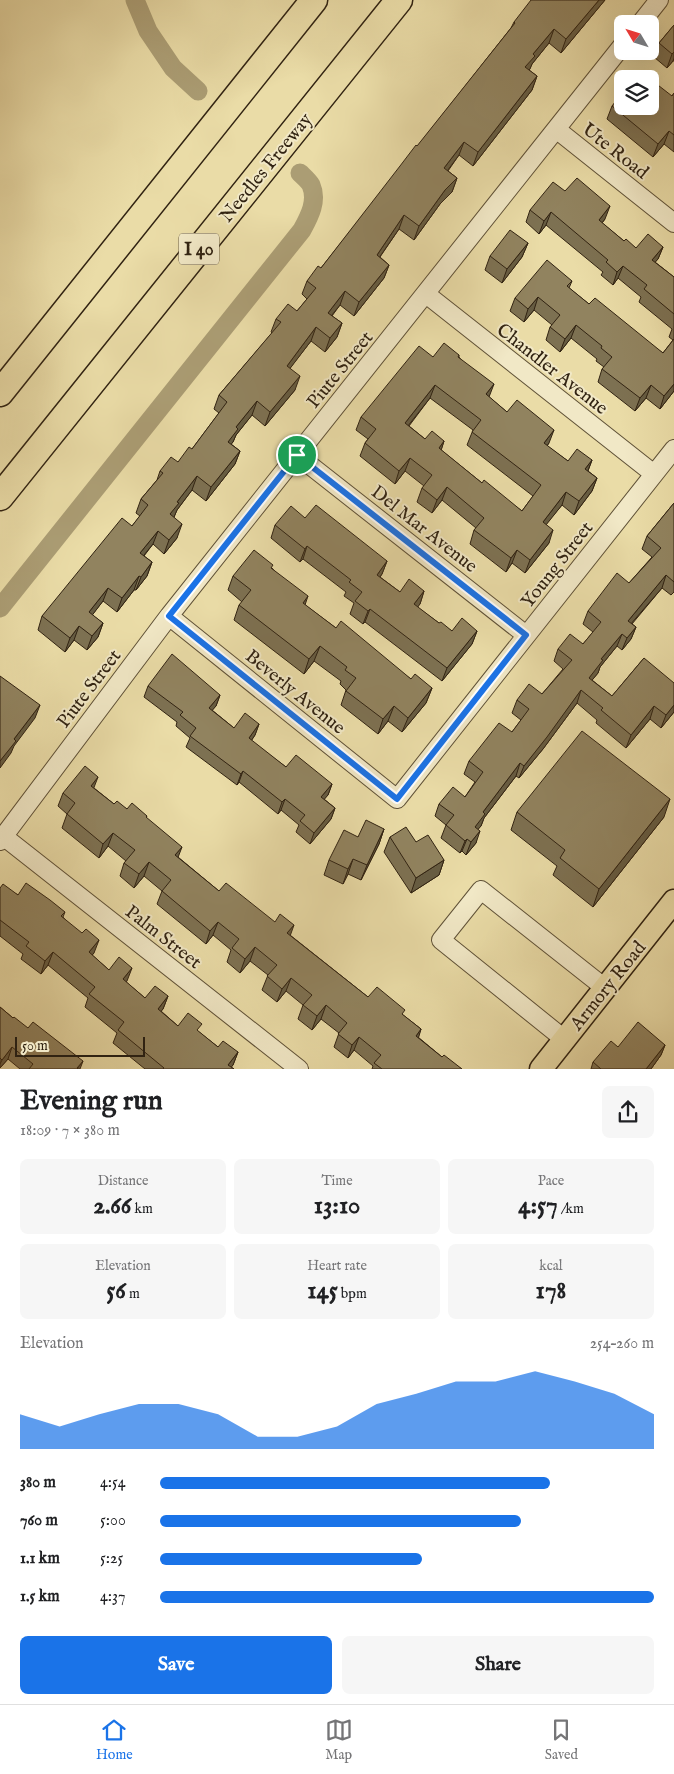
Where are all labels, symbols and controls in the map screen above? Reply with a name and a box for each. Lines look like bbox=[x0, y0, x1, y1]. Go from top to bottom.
north arrow bbox=[614, 15, 659, 60]
map controls bbox=[614, 15, 659, 115]
button: layers bbox=[614, 70, 659, 115]
street label: Needles Freeway bbox=[215, 108, 319, 228]
street label: Ute Road bbox=[577, 118, 654, 186]
road number: I 40 bbox=[179, 233, 219, 264]
street label: Chandler Avenue bbox=[491, 319, 613, 421]
street label: Piute Street bbox=[302, 326, 379, 414]
pin bbox=[276, 434, 318, 476]
icon: arrive bbox=[283, 441, 311, 469]
street label: Del Mar Avenue bbox=[366, 481, 482, 579]
street label: Young Street bbox=[516, 517, 599, 613]
street label: Piute Street bbox=[52, 645, 127, 733]
street label: Beverly Avenue bbox=[240, 645, 350, 740]
street label: Palm Street bbox=[120, 900, 206, 975]
street label: Armory Road bbox=[565, 936, 652, 1037]
scale bar bbox=[15, 1034, 145, 1057]
text: 50 m bbox=[22, 1037, 48, 1055]
text: Evening run bbox=[20, 1084, 163, 1119]
button: share bbox=[602, 1086, 654, 1138]
text: 18:09 · 7 × 380 m bbox=[20, 1121, 120, 1141]
text: Distance bbox=[98, 1172, 148, 1190]
text: Time bbox=[321, 1172, 353, 1190]
text: Pace bbox=[538, 1172, 564, 1190]
text: 2.66 bbox=[93, 1190, 131, 1222]
text: 13:10 bbox=[314, 1190, 360, 1222]
text: 4:57 bbox=[518, 1190, 558, 1222]
text: km bbox=[131, 1200, 153, 1218]
text: /km bbox=[558, 1200, 584, 1218]
text: Elevation bbox=[95, 1257, 151, 1275]
text: Heart rate bbox=[307, 1257, 367, 1275]
text: kcal bbox=[539, 1257, 563, 1275]
text: 56 bbox=[106, 1275, 126, 1307]
text: 145 bbox=[307, 1275, 338, 1307]
text: 178 bbox=[536, 1275, 566, 1307]
text: m bbox=[126, 1285, 140, 1303]
text: bpm bbox=[338, 1285, 367, 1303]
text: Elevation bbox=[20, 1334, 83, 1354]
text: 254–260 m bbox=[590, 1334, 654, 1354]
text: 380 m bbox=[20, 1473, 56, 1493]
text: 4:54 bbox=[100, 1473, 126, 1493]
text: 760 m bbox=[20, 1511, 58, 1531]
text: 5:00 bbox=[100, 1511, 126, 1531]
text: 1.1 km bbox=[20, 1549, 60, 1569]
text: 5:25 bbox=[100, 1549, 123, 1569]
text: 1.5 km bbox=[20, 1587, 60, 1607]
text: 4:37 bbox=[100, 1587, 126, 1607]
button: Save bbox=[20, 1636, 332, 1694]
button: Share bbox=[342, 1636, 654, 1694]
tab: Home bbox=[96, 1716, 133, 1764]
tab: Map bbox=[325, 1716, 353, 1764]
tab: Saved bbox=[545, 1716, 578, 1764]

